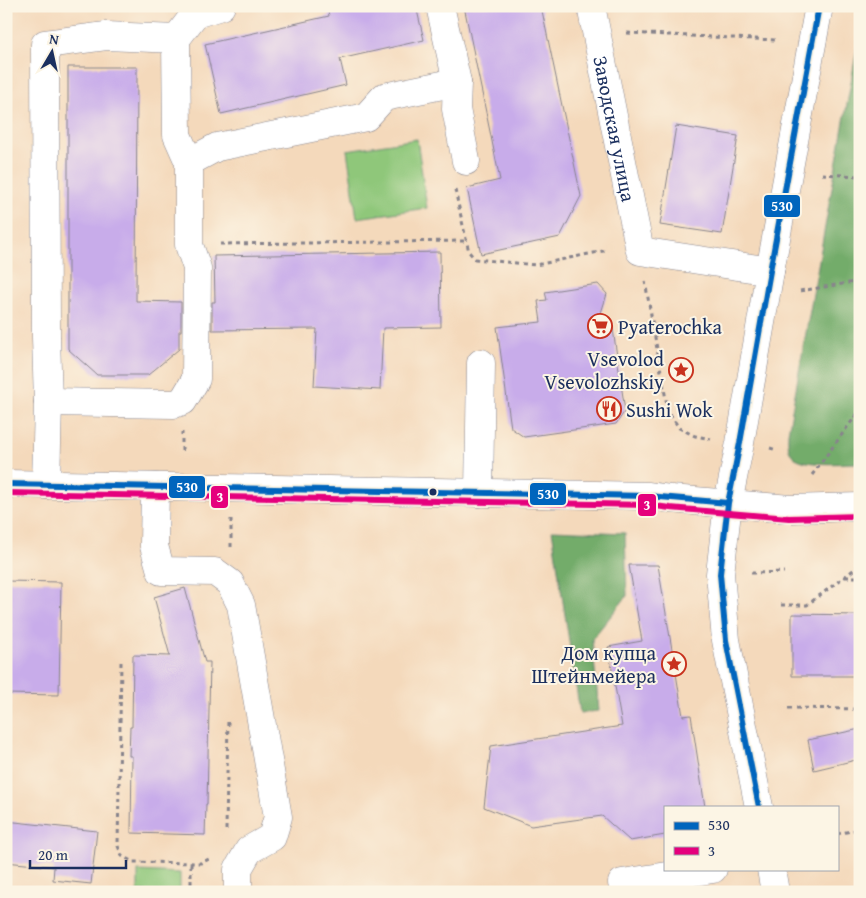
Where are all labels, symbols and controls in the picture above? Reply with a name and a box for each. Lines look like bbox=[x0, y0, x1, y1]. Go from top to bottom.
north arrow bbox=[28, 28, 78, 78]
text: N bbox=[48, 29, 61, 50]
street label: Заводская улица bbox=[587, 53, 644, 205]
line badge: 530 bbox=[763, 194, 801, 218]
text: 530 bbox=[771, 196, 793, 216]
place label: Pyaterochka bbox=[618, 312, 722, 341]
supermarket icon: Pyaterochka bbox=[587, 313, 613, 339]
place label: Vsevolod Vsevolozhskiy bbox=[544, 344, 664, 396]
place icon: Vsevolod Vsevolozhskiy bbox=[668, 357, 694, 383]
place label: Sushi Wok bbox=[626, 395, 713, 424]
restaurant icon: Sushi Wok bbox=[596, 396, 622, 422]
line badge: 530 bbox=[168, 475, 206, 499]
text: 530 bbox=[176, 477, 198, 497]
line badge: 530 bbox=[529, 482, 567, 506]
text: 530 bbox=[537, 484, 559, 504]
line badge: 3 bbox=[210, 485, 229, 509]
text: 3 bbox=[216, 487, 224, 507]
unlabelled marker bbox=[428, 487, 438, 497]
line badge: 3 bbox=[637, 493, 657, 517]
text: 3 bbox=[643, 495, 651, 515]
place label: Дом купца Штейнмейера bbox=[531, 638, 656, 690]
place icon: Дом купца Штейнмейера bbox=[661, 651, 687, 677]
legend bbox=[664, 806, 838, 870]
text: 530 bbox=[708, 814, 730, 835]
scale bar bbox=[30, 838, 126, 870]
text: 3 bbox=[708, 840, 715, 861]
text: 20 m bbox=[38, 844, 69, 865]

